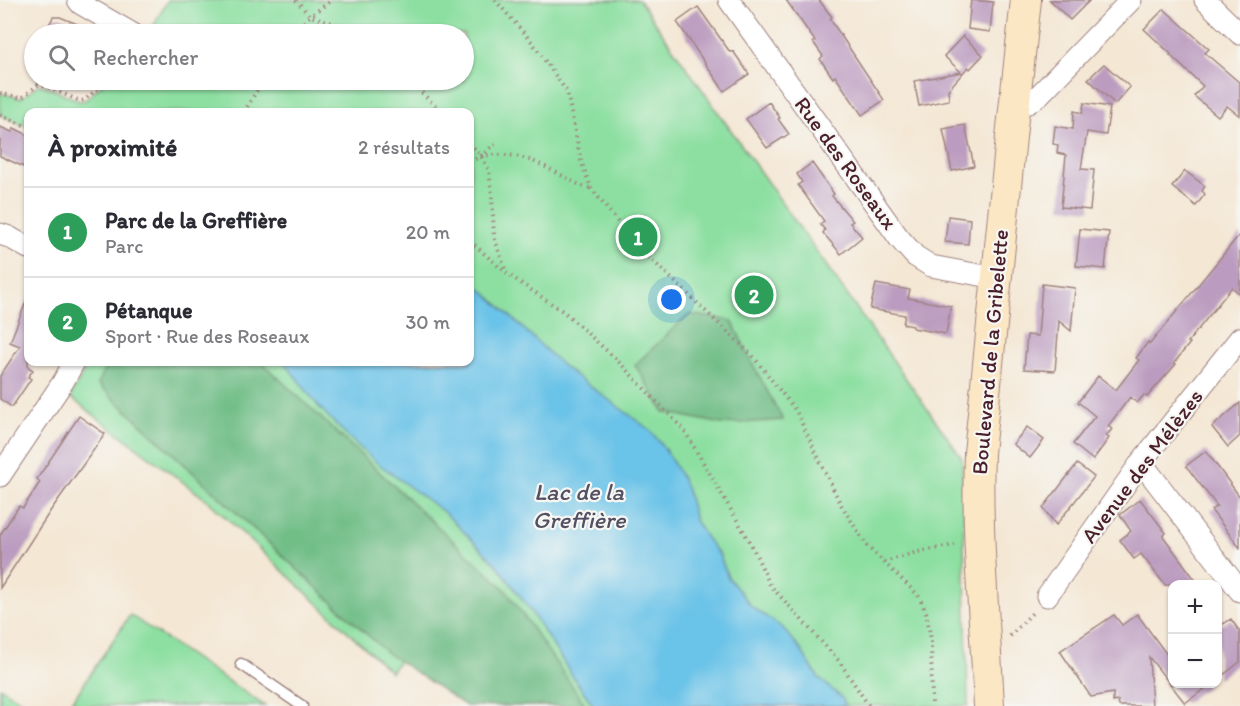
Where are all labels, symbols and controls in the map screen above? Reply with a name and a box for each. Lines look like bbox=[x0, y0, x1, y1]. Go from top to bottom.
search box bbox=[24, 24, 474, 90]
icon: search bbox=[45, 41, 78, 74]
text: Rechercher bbox=[93, 44, 198, 71]
street label: Rue des Roseaux bbox=[789, 91, 903, 235]
text: À proximité bbox=[48, 131, 177, 163]
text: 2 résultats bbox=[358, 135, 450, 159]
text: Parc de la Greffière bbox=[105, 207, 287, 234]
pin: 1 bbox=[618, 214, 658, 260]
text: 1 bbox=[63, 220, 72, 244]
text: 20 m bbox=[406, 220, 450, 244]
street label: Boulevard de la Gribelette bbox=[966, 228, 1014, 476]
text: Parc bbox=[105, 234, 143, 258]
pin: 2 bbox=[734, 272, 774, 318]
your location bbox=[657, 285, 686, 314]
text: Pétanque bbox=[105, 297, 193, 324]
text: 2 bbox=[62, 310, 73, 334]
text: 30 m bbox=[405, 310, 450, 334]
text: Sport · Rue des Roseaux bbox=[105, 324, 309, 348]
street label: Avenue des Mélèzes bbox=[1075, 384, 1209, 548]
water label: Lac de la Greffière bbox=[532, 477, 627, 534]
map controls bbox=[1168, 580, 1222, 688]
button: + bbox=[1168, 580, 1222, 634]
button: − bbox=[1168, 634, 1222, 688]

